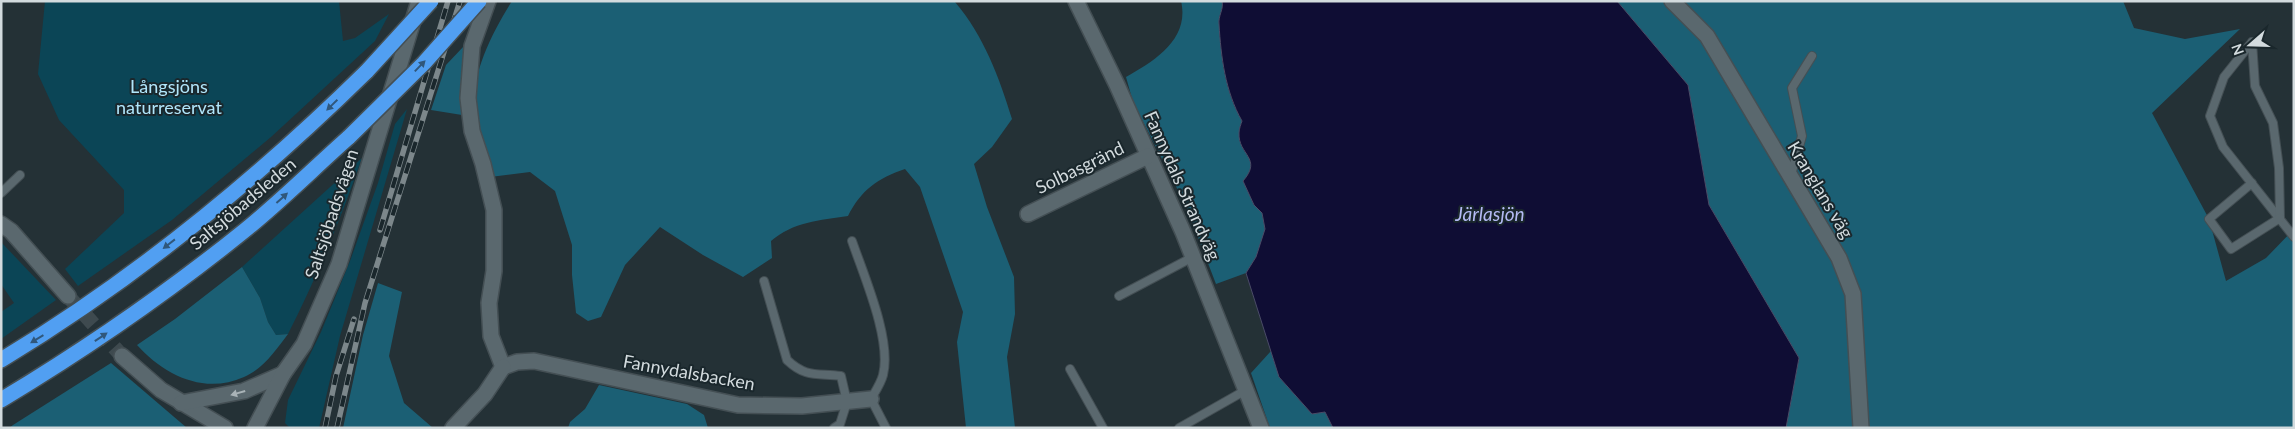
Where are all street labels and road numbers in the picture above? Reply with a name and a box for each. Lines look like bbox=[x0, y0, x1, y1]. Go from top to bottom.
street label: Fannydals Strandväg bbox=[1140, 108, 1226, 264]
street label: Solbasgränd bbox=[1032, 136, 1127, 198]
street label: Kranglans väg bbox=[1783, 137, 1858, 242]
street label: Saltsjöbadsvägen bbox=[300, 146, 362, 281]
street label: Saltsjöbadsleden bbox=[185, 152, 300, 254]
street label: Fannydalsbacken bbox=[621, 350, 757, 394]

